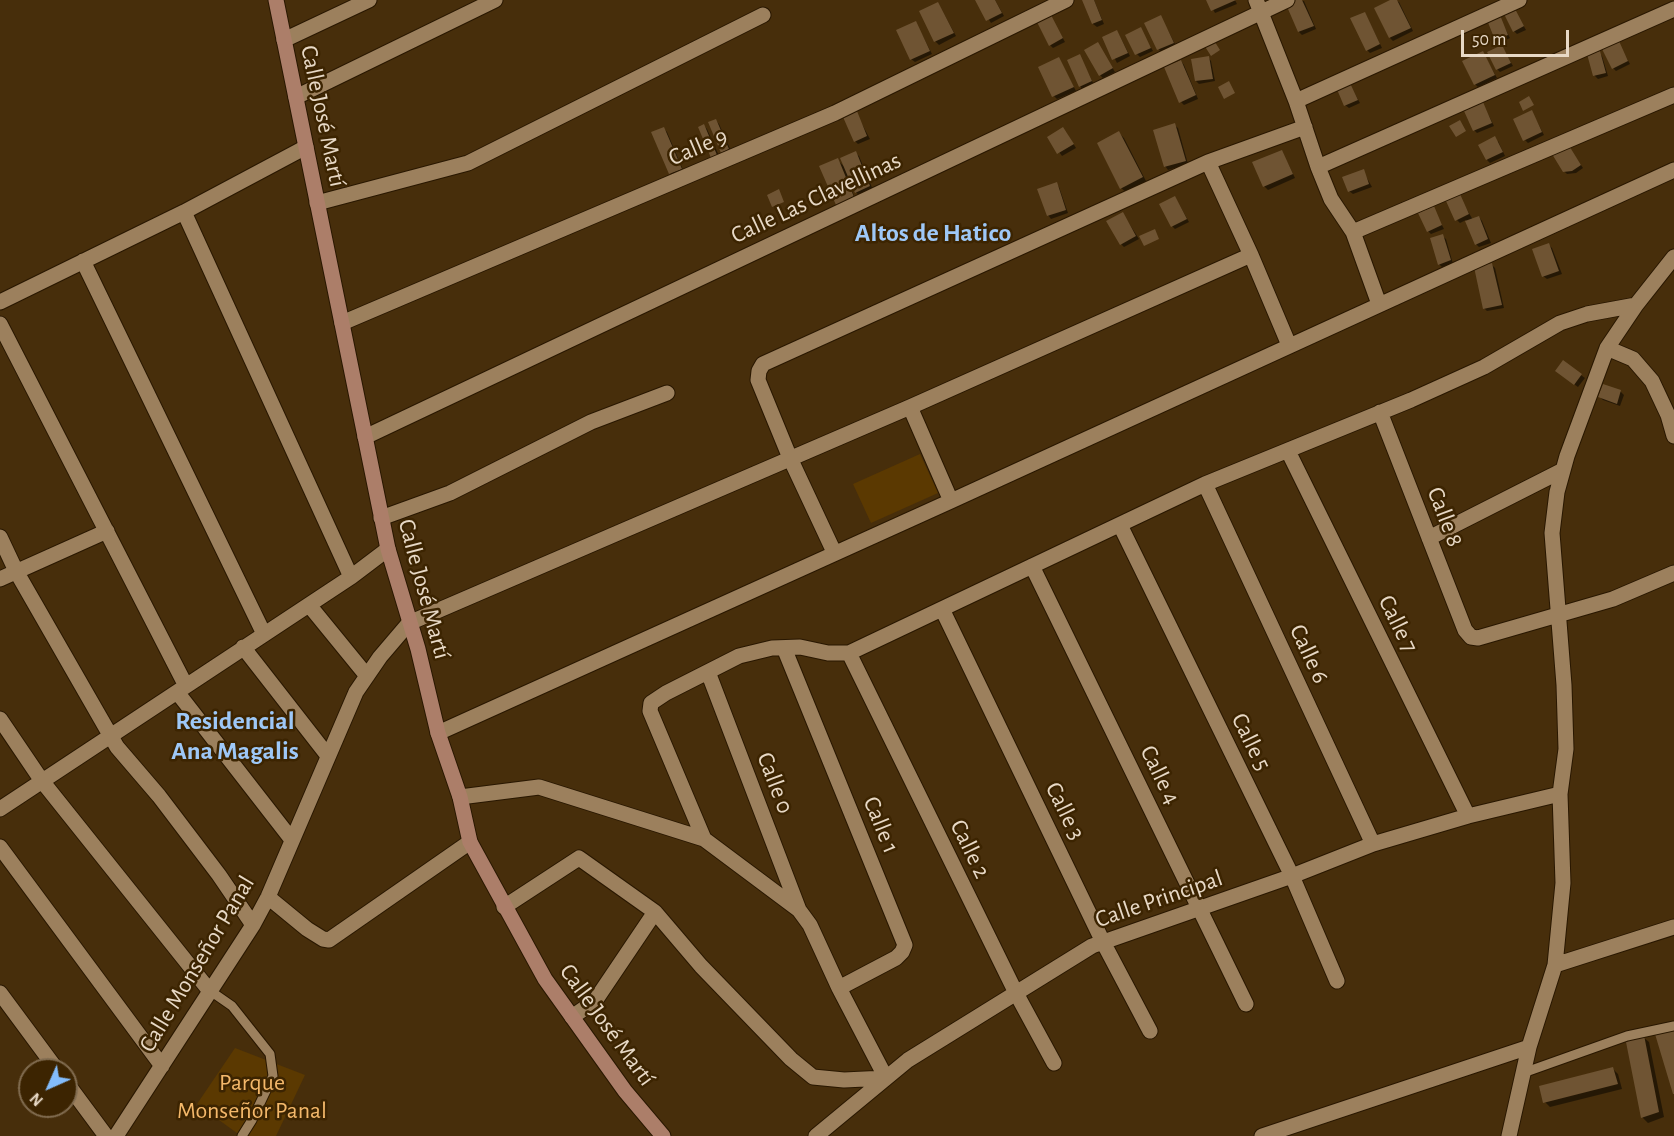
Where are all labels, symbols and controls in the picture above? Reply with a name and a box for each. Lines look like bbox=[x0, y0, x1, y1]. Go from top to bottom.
scale bar bbox=[1464, 18, 1572, 56]
text: 50 m bbox=[1472, 31, 1506, 49]
street label: Calle José Martí bbox=[294, 43, 352, 189]
street label: Calle 9 bbox=[664, 122, 732, 172]
street label: Calle Las Clavellinas bbox=[726, 146, 906, 250]
district label: Altos de Hatico bbox=[855, 217, 1011, 249]
street label: Calle 8 bbox=[1420, 483, 1470, 551]
street label: Calle José Martí bbox=[391, 516, 457, 662]
street label: Calle 7 bbox=[1372, 591, 1424, 657]
street label: Calle 6 bbox=[1283, 620, 1335, 688]
district label: Residencial Ana Magalis bbox=[171, 705, 299, 766]
street label: Calle 5 bbox=[1225, 709, 1277, 775]
street label: Calle 4 bbox=[1133, 741, 1187, 809]
street label: Calle 0 bbox=[750, 748, 800, 818]
street label: Calle 3 bbox=[1039, 778, 1091, 844]
street label: Calle 1 bbox=[857, 792, 905, 858]
street label: Calle 2 bbox=[944, 815, 996, 883]
street label: Calle Principal bbox=[1092, 864, 1226, 934]
street label: Calle Monseñor Panal bbox=[133, 871, 261, 1057]
street label: Calle José Martí bbox=[553, 958, 661, 1092]
north arrow bbox=[18, 1058, 78, 1118]
park label: Parque Monseñor Panal bbox=[177, 1069, 327, 1125]
text: N bbox=[27, 1090, 46, 1109]

